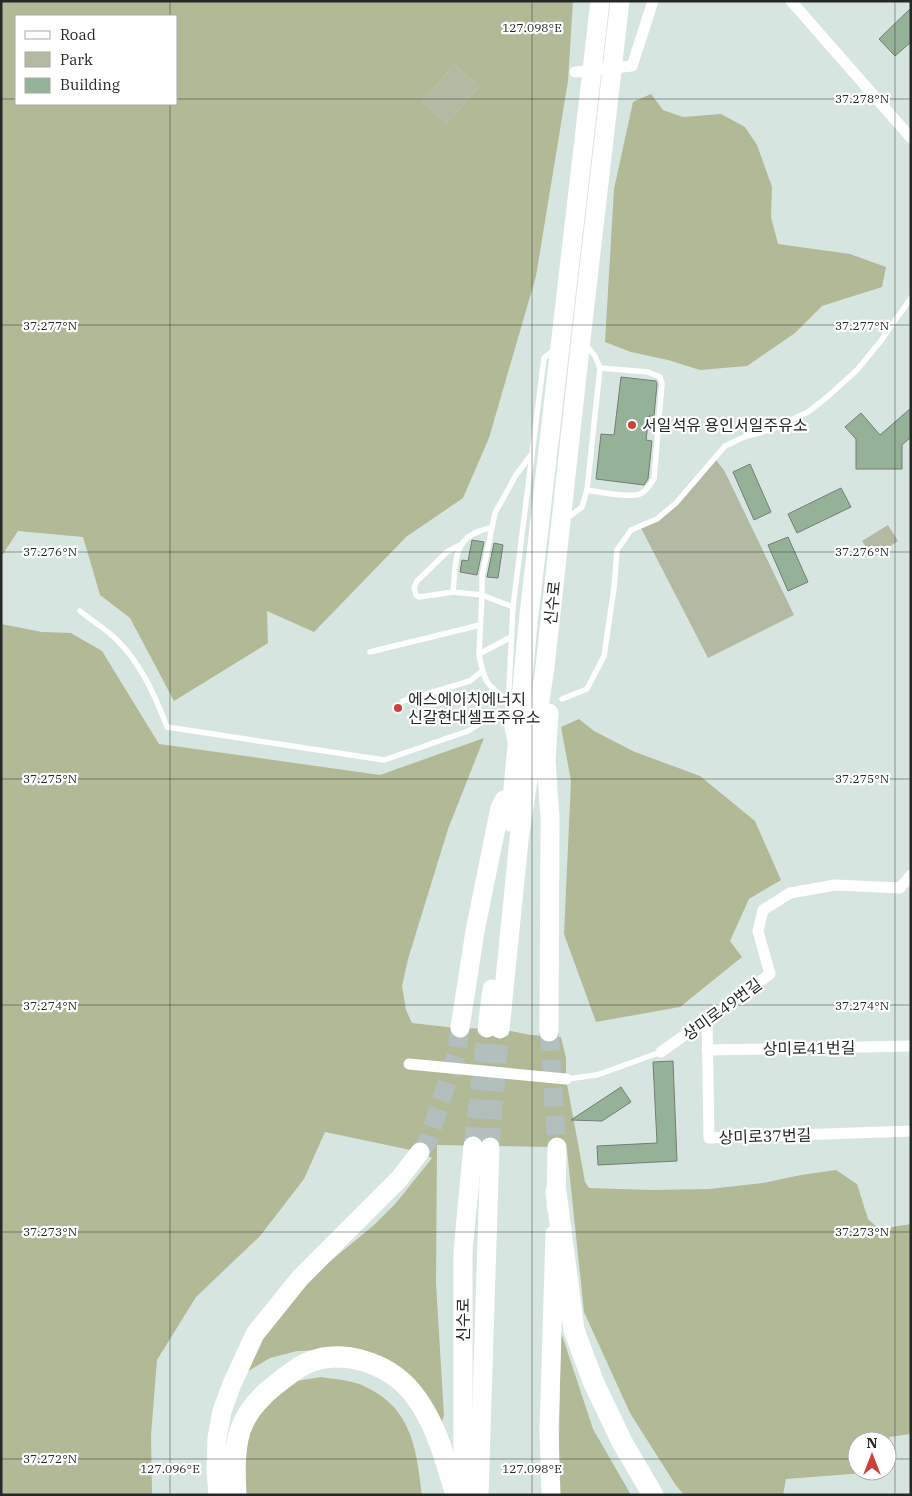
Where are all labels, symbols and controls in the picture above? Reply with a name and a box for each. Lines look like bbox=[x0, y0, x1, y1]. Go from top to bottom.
legend bbox=[15, 15, 178, 105]
text: 127.098°E bbox=[502, 20, 562, 35]
text: Road bbox=[60, 25, 96, 44]
text: Park bbox=[60, 50, 93, 69]
text: Building bbox=[60, 75, 120, 94]
text: 37.278°N bbox=[835, 91, 889, 106]
text: 37.277°N bbox=[23, 318, 77, 333]
text: 37.277°N bbox=[835, 318, 889, 333]
place label: 서일석유 용인서일주유소 bbox=[642, 415, 808, 435]
marker: 서일석유 용인서일주유소 bbox=[626, 419, 638, 431]
text: 37.276°N bbox=[23, 544, 77, 559]
text: 37.276°N bbox=[835, 544, 889, 559]
street label: 신수로 bbox=[540, 580, 564, 626]
place label: 에스에이치에너지 신갈현대셀프주유소 bbox=[408, 689, 540, 727]
marker: 에스에이치에너지 신갈현대셀프주유소 bbox=[392, 702, 404, 714]
text: 37.275°N bbox=[23, 771, 77, 786]
text: 37.275°N bbox=[835, 771, 889, 786]
street label: 상미로49번길 bbox=[679, 974, 765, 1044]
text: 37.274°N bbox=[23, 998, 77, 1013]
text: 37.274°N bbox=[835, 998, 889, 1013]
street label: 상미로41번길 bbox=[762, 1037, 856, 1059]
street label: 상미로37번길 bbox=[718, 1124, 812, 1148]
text: 37.273°N bbox=[23, 1224, 77, 1239]
text: 37.273°N bbox=[835, 1224, 889, 1239]
street label: 신수로 bbox=[453, 1298, 473, 1342]
north arrow bbox=[847, 1431, 897, 1481]
text: N bbox=[866, 1434, 878, 1452]
text: 37.272°N bbox=[23, 1451, 77, 1466]
text: 127.096°E bbox=[140, 1461, 200, 1476]
text: 127.098°E bbox=[502, 1461, 562, 1476]

